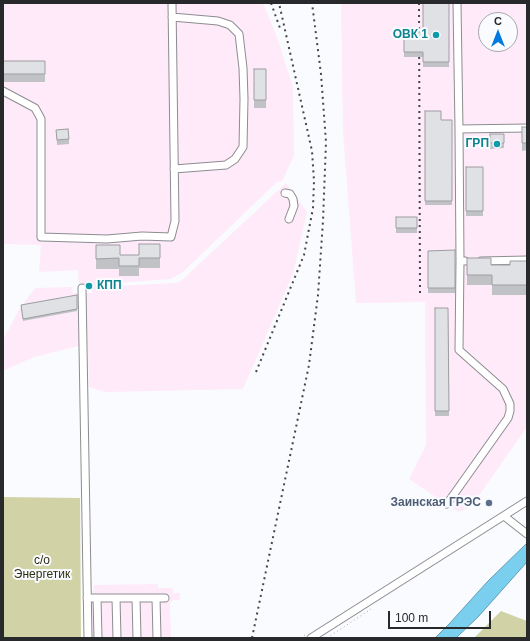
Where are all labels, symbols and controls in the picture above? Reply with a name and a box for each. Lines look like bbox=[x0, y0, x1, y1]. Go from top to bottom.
north arrow bbox=[478, 12, 518, 52]
text: С bbox=[494, 15, 502, 27]
place label: ОВК 1 bbox=[393, 28, 428, 42]
marker: ОВК 1 bbox=[431, 30, 441, 40]
place label: ГРП bbox=[466, 137, 489, 151]
marker: ГРП bbox=[492, 139, 502, 149]
place label: КПП bbox=[97, 279, 122, 293]
marker: КПП bbox=[84, 281, 94, 291]
place label: Заинская ГРЭС bbox=[390, 496, 481, 510]
marker: Заинская ГРЭС bbox=[484, 498, 494, 508]
park label: с/о Энергетик bbox=[14, 554, 70, 582]
scale bar bbox=[390, 603, 493, 629]
text: 100 m bbox=[395, 611, 428, 625]

